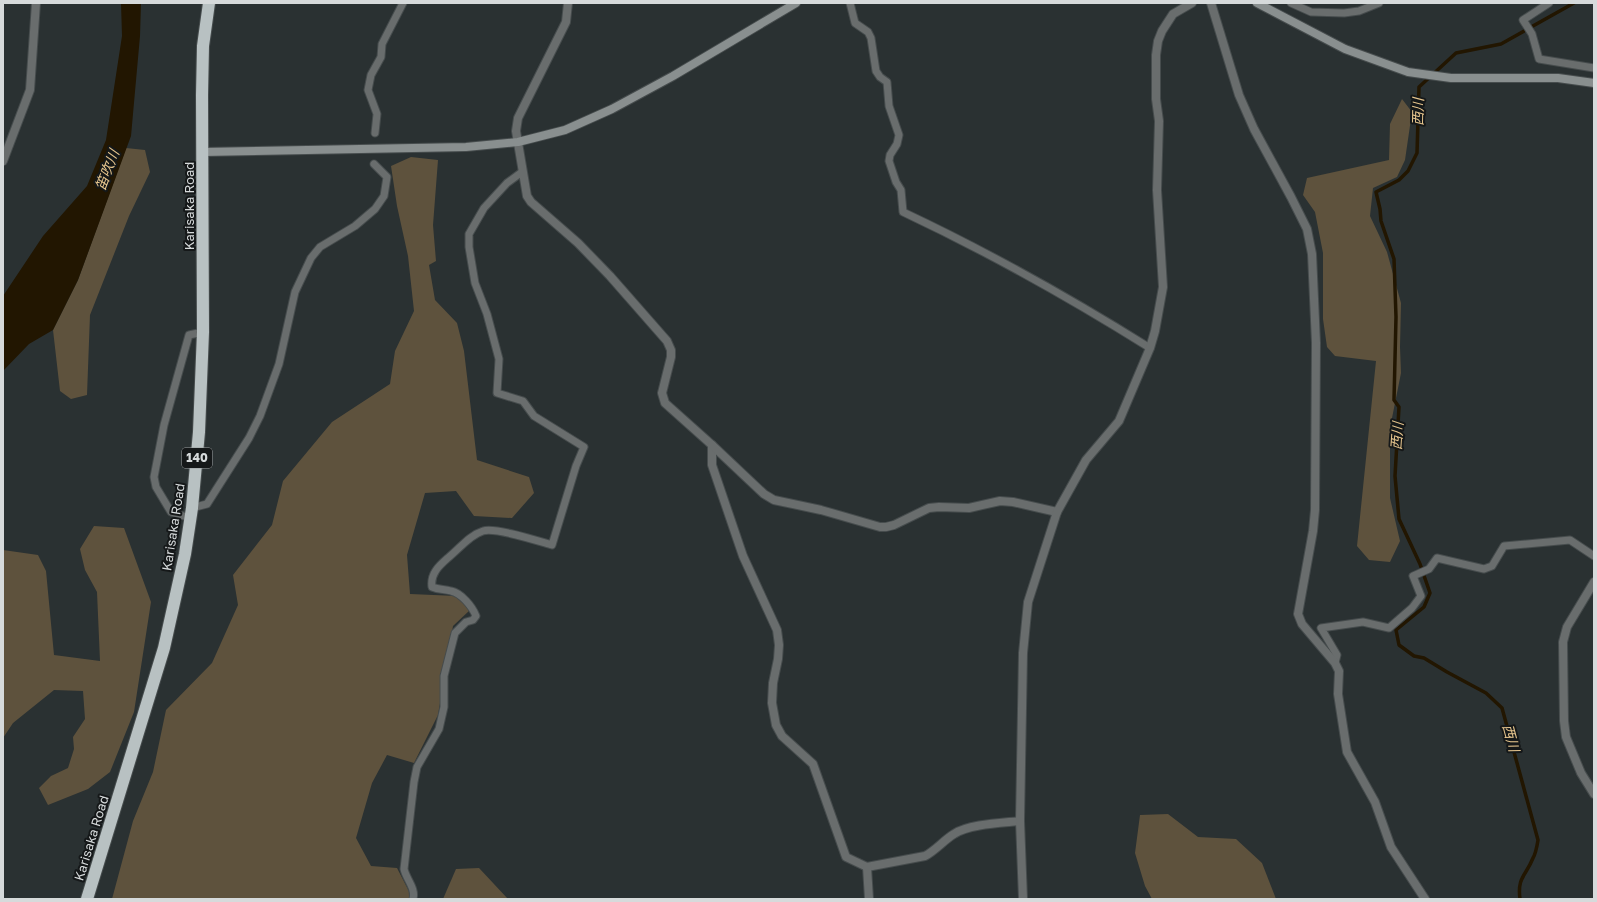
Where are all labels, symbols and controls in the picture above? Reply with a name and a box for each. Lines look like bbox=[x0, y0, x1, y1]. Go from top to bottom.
water label: 西川 bbox=[1409, 96, 1426, 126]
water label: 笛吹川 bbox=[91, 145, 123, 192]
street label: Karisaka Road bbox=[181, 162, 197, 250]
water label: 西川 bbox=[1387, 419, 1406, 451]
road number: 140 bbox=[182, 448, 212, 468]
street label: Karisaka Road bbox=[158, 482, 188, 572]
water label: 西川 bbox=[1500, 722, 1524, 756]
street label: Karisaka Road bbox=[70, 793, 112, 883]

